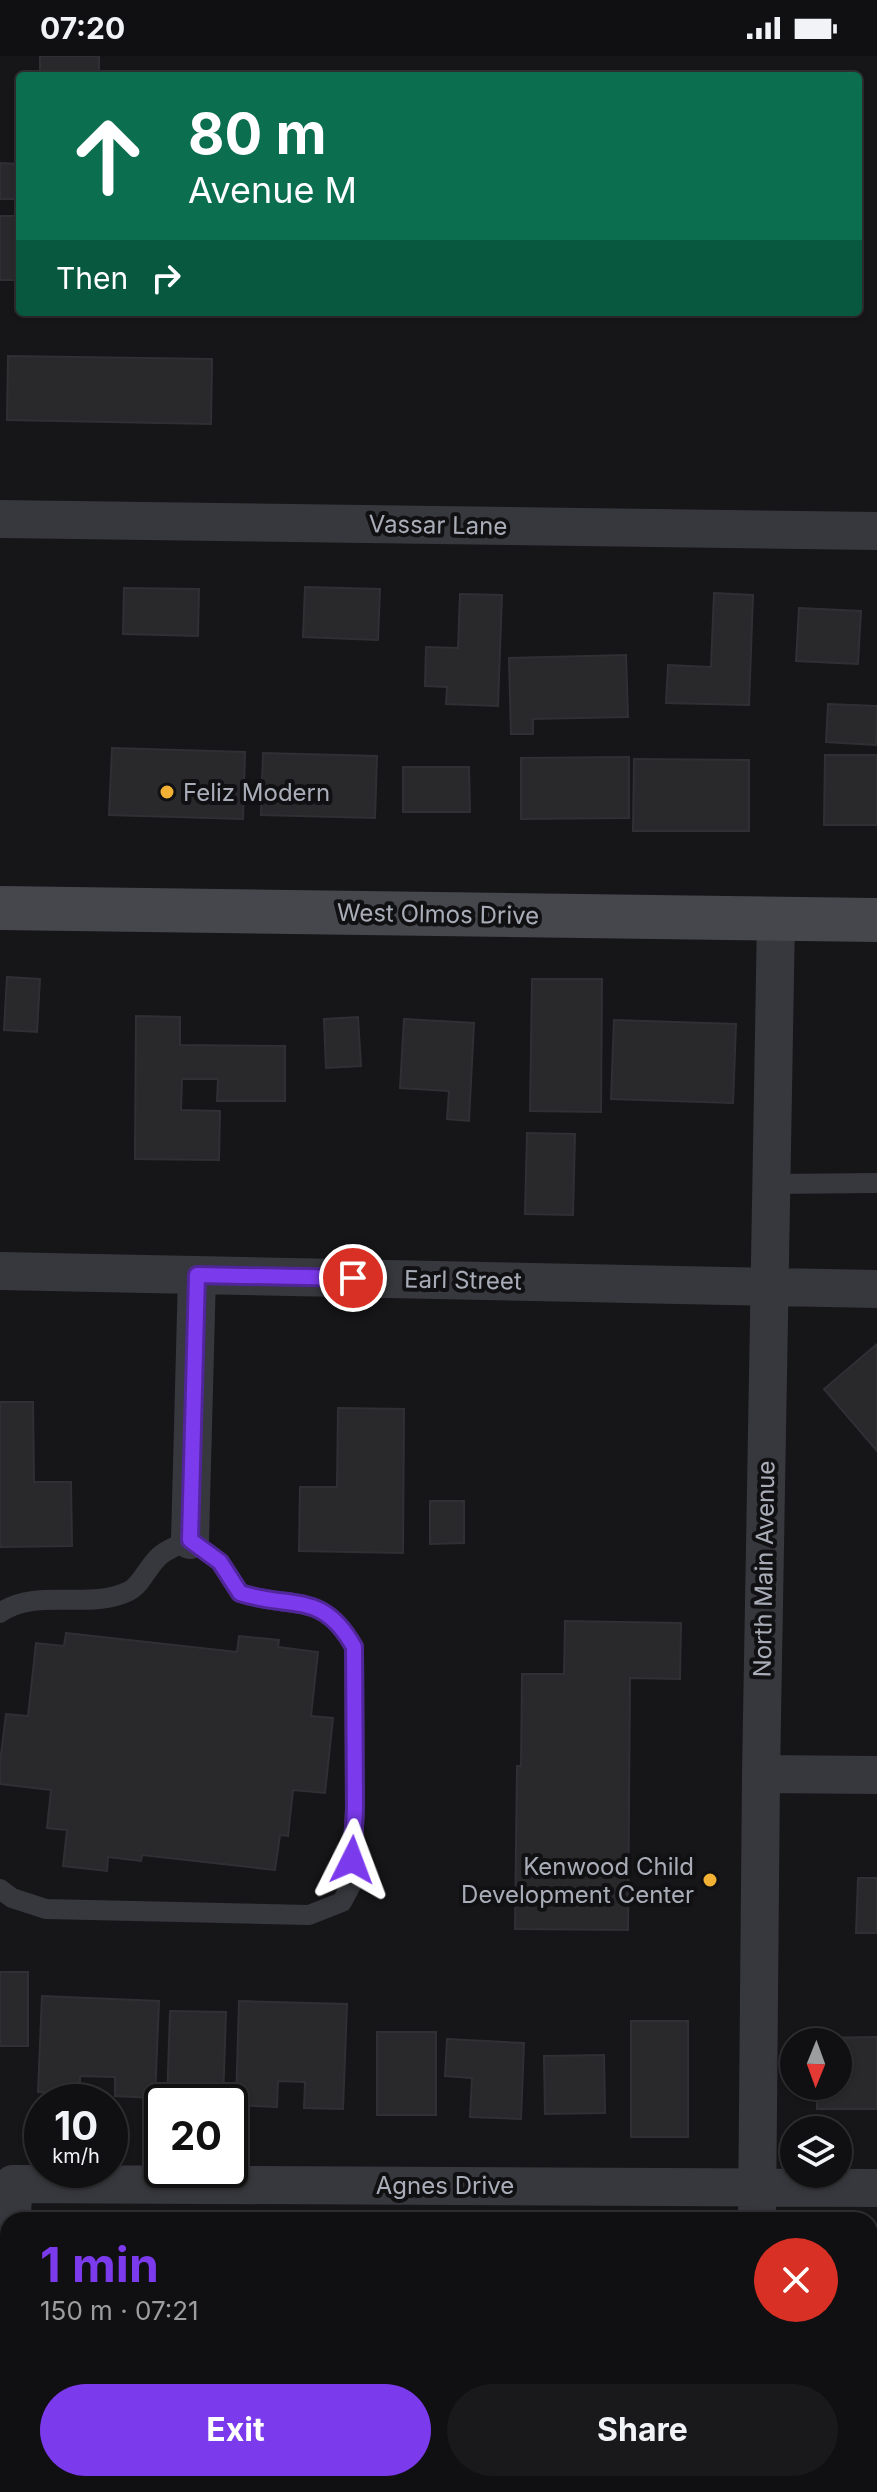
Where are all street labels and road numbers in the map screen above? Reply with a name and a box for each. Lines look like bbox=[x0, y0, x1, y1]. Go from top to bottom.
street label: Vassar Lane bbox=[368, 509, 508, 541]
street label: West Olmos Drive bbox=[337, 898, 539, 930]
street label: Earl Street bbox=[404, 1264, 522, 1296]
street label: North Main Avenue bbox=[748, 1460, 780, 1678]
street label: Agnes Drive bbox=[376, 2171, 514, 2200]

